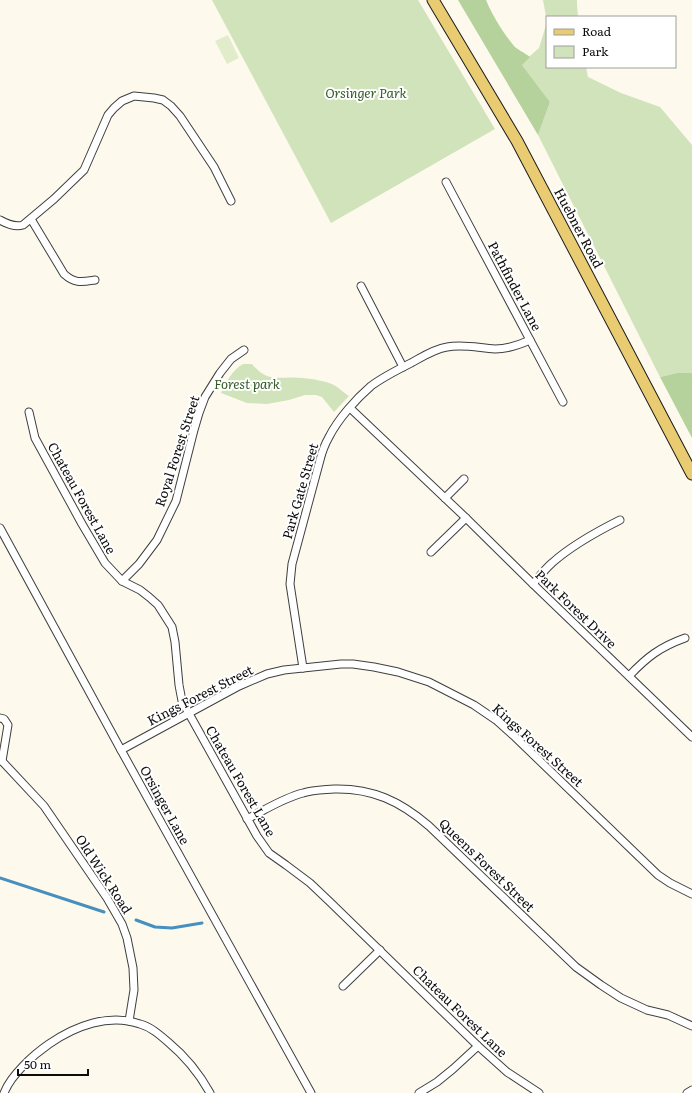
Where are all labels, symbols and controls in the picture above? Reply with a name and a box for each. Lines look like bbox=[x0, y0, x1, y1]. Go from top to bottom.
legend bbox=[546, 16, 676, 68]
text: Road bbox=[582, 22, 612, 40]
text: Park bbox=[582, 42, 609, 60]
park label: Orsinger Park bbox=[325, 83, 408, 102]
street label: Huebner Road bbox=[550, 184, 609, 271]
street label: Pathfinder Lane bbox=[484, 238, 547, 334]
park label: Forest park bbox=[214, 374, 281, 393]
street label: Royal Forest Street bbox=[150, 392, 204, 509]
street label: Chateau Forest Lane bbox=[44, 438, 121, 557]
street label: Park Gate Street bbox=[277, 440, 323, 541]
street label: Park Forest Drive bbox=[531, 565, 621, 653]
street label: Kings Forest Street bbox=[144, 659, 257, 729]
street label: Kings Forest Street bbox=[489, 699, 589, 791]
street label: Chateau Forest Lane bbox=[202, 722, 281, 840]
street label: Orsinger Lane bbox=[136, 762, 195, 848]
street label: Queens Forest Street bbox=[435, 814, 540, 916]
street label: Old Wick Road bbox=[72, 830, 137, 917]
street label: Chateau Forest Lane bbox=[409, 960, 512, 1061]
scale bar bbox=[18, 1051, 88, 1077]
text: 50 m bbox=[24, 1055, 51, 1073]

